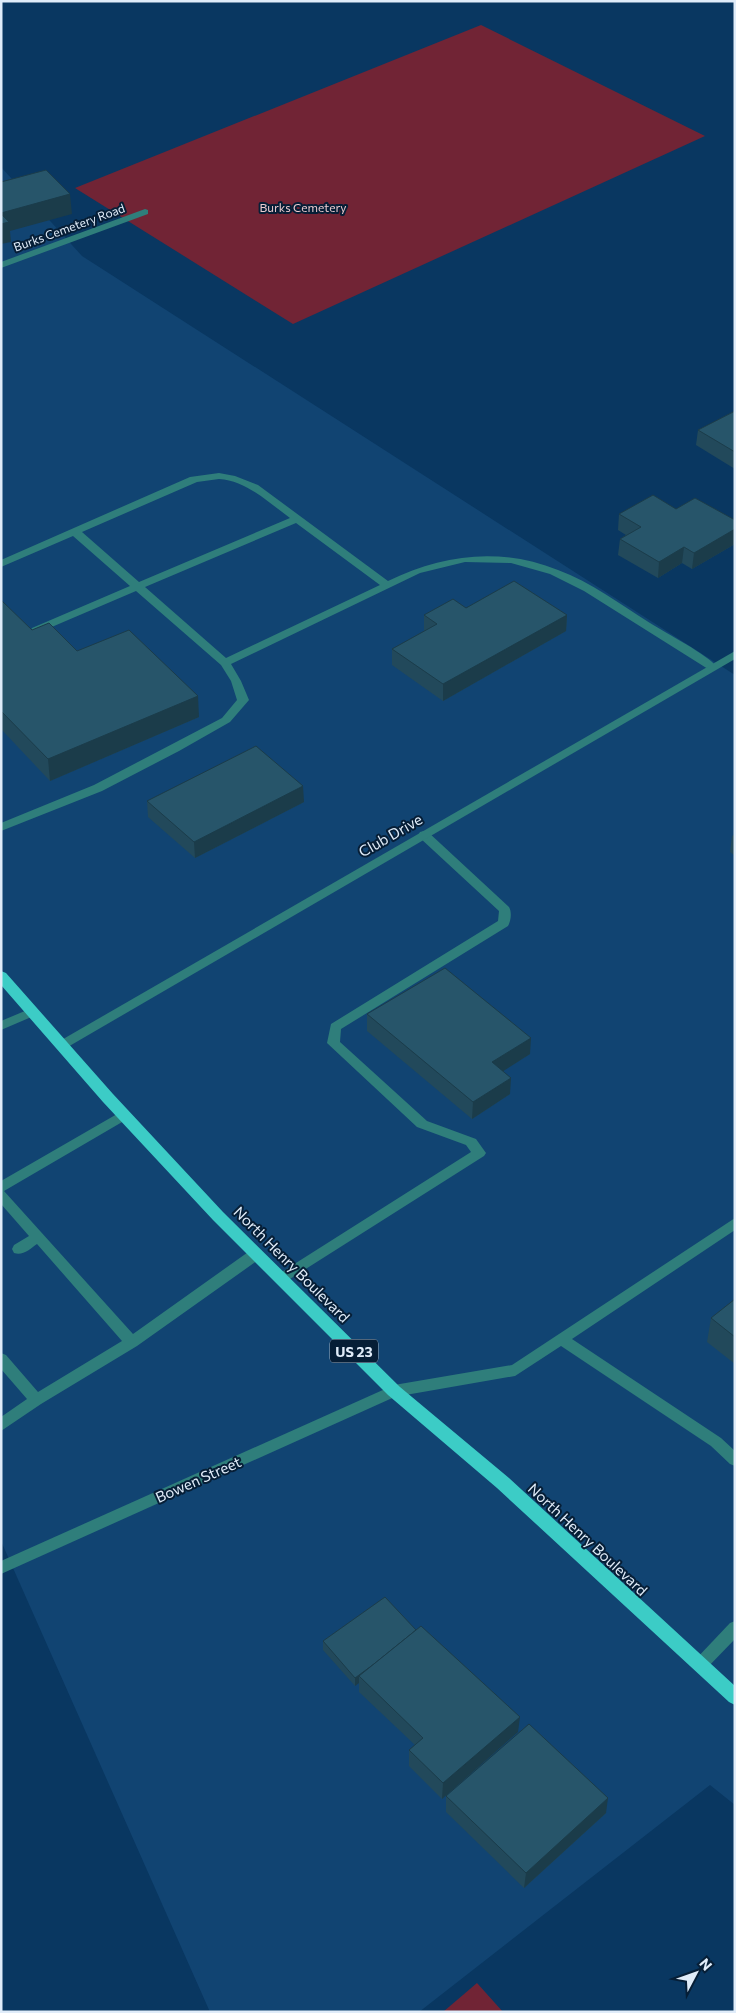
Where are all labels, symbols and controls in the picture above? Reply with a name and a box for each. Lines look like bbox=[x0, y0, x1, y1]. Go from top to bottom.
street label: Burks Cemetery Road bbox=[12, 200, 127, 254]
park label: Burks Cemetery bbox=[260, 200, 346, 214]
street label: Club Drive bbox=[355, 810, 425, 860]
street label: North Henry Boulevard bbox=[230, 1202, 354, 1326]
road number: US 23 bbox=[330, 1340, 378, 1362]
street label: Bowen Street bbox=[152, 1452, 244, 1506]
street label: North Henry Boulevard bbox=[525, 1479, 651, 1599]
north arrow bbox=[671, 1948, 721, 1998]
text: N bbox=[696, 1955, 716, 1974]

